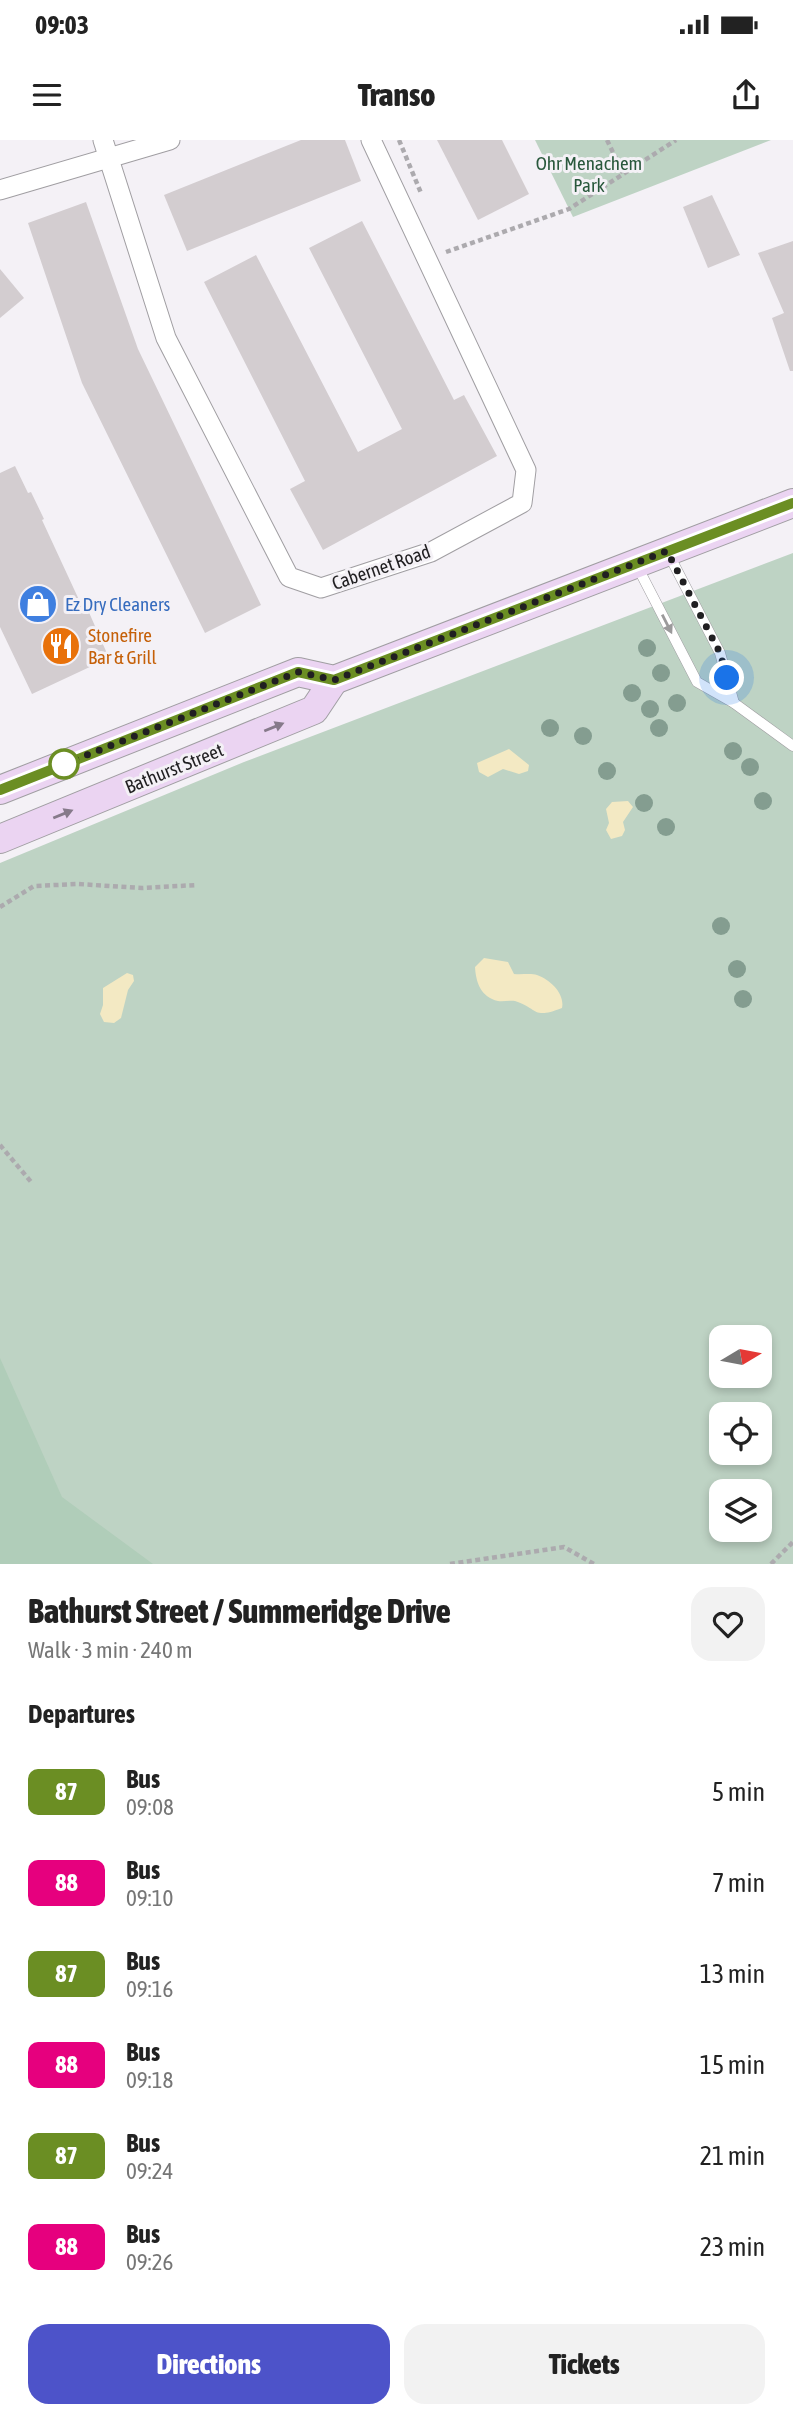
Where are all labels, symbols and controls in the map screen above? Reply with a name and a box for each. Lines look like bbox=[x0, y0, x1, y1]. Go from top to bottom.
text: 09:03 bbox=[35, 10, 89, 40]
icon: menu bbox=[28, 76, 66, 114]
text: Transo bbox=[358, 76, 435, 113]
icon: share bbox=[727, 76, 765, 114]
park label: Ohr Menachem Park bbox=[536, 152, 642, 196]
street label: Cabernet Road bbox=[329, 540, 433, 594]
shop icon: Ez Dry Cleaners bbox=[17, 583, 59, 625]
place label: Ez Dry Cleaners bbox=[65, 593, 171, 615]
one-way arrow bbox=[662, 614, 673, 634]
place label: Stonefire Bar & Grill bbox=[88, 624, 157, 668]
restaurant icon: Stonefire Bar & Grill bbox=[40, 625, 82, 667]
your location bbox=[709, 660, 744, 695]
one-way arrow bbox=[263, 721, 284, 732]
street label: Bathurst Street bbox=[122, 738, 226, 798]
unlabelled marker bbox=[49, 749, 79, 779]
one-way arrow bbox=[53, 808, 74, 819]
north arrow bbox=[709, 1325, 772, 1388]
map controls bbox=[709, 1325, 772, 1542]
button: locate bbox=[709, 1402, 772, 1465]
button: layers bbox=[709, 1479, 772, 1542]
button: heart bbox=[691, 1587, 765, 1661]
text: Bathurst Street / Summeridge Drive bbox=[28, 1592, 451, 1630]
text: Walk · 3 min · 240 m bbox=[28, 1637, 192, 1663]
text: Departures bbox=[28, 1699, 135, 1729]
text: Bus bbox=[126, 1764, 160, 1794]
text: 5 min bbox=[712, 1777, 765, 1807]
text: 87 bbox=[55, 1778, 78, 1805]
text: 09:08 bbox=[126, 1794, 174, 1820]
text: Bus bbox=[126, 1855, 160, 1885]
text: 7 min bbox=[712, 1868, 765, 1898]
text: 88 bbox=[55, 1869, 78, 1896]
text: 09:10 bbox=[126, 1885, 173, 1911]
text: Bus bbox=[126, 1946, 160, 1976]
text: 13 min bbox=[700, 1959, 765, 1989]
text: 87 bbox=[55, 1960, 78, 1987]
text: 09:16 bbox=[126, 1976, 173, 2002]
text: Bus bbox=[126, 2037, 160, 2067]
text: 15 min bbox=[700, 2050, 765, 2080]
text: 88 bbox=[55, 2051, 78, 2078]
text: 09:18 bbox=[126, 2067, 173, 2093]
text: Bus bbox=[126, 2128, 160, 2158]
text: 21 min bbox=[700, 2141, 765, 2171]
text: 87 bbox=[55, 2142, 78, 2169]
text: 09:24 bbox=[126, 2158, 173, 2184]
text: Bus bbox=[126, 2219, 160, 2249]
text: 23 min bbox=[700, 2232, 765, 2262]
text: 88 bbox=[55, 2233, 78, 2260]
text: 09:26 bbox=[126, 2249, 173, 2275]
button: Directions bbox=[28, 2324, 390, 2404]
button: Tickets bbox=[404, 2324, 765, 2404]

